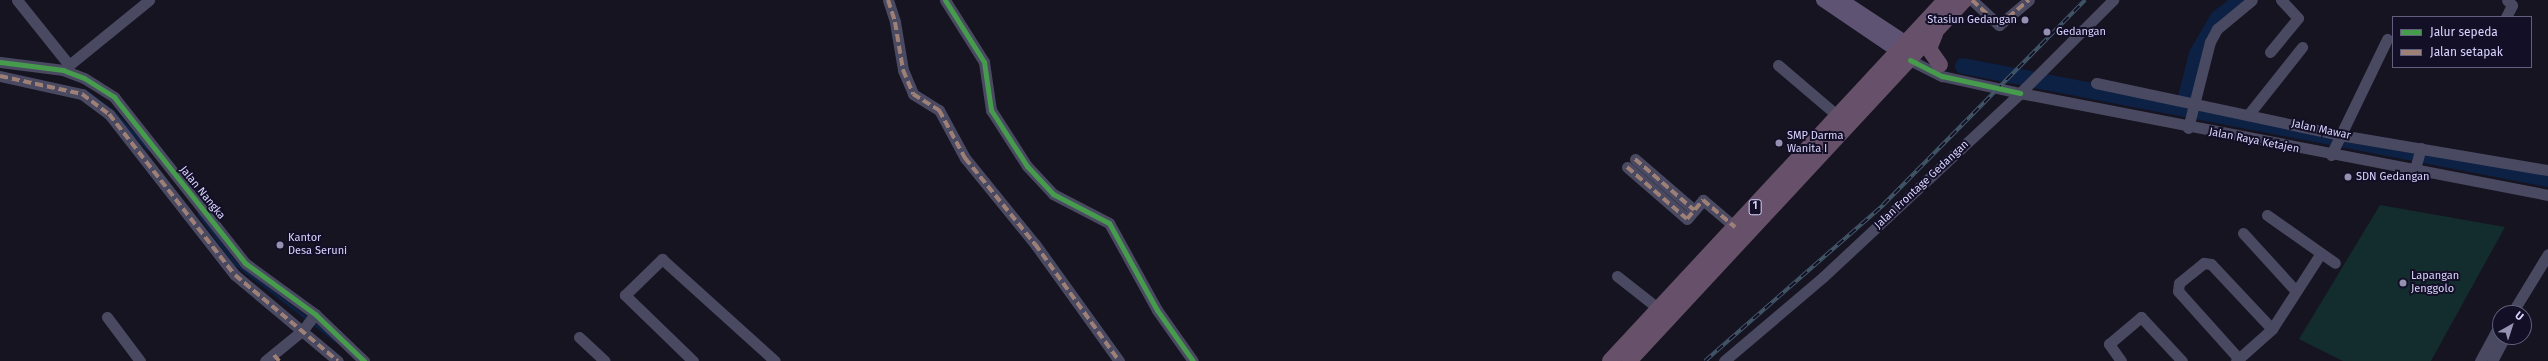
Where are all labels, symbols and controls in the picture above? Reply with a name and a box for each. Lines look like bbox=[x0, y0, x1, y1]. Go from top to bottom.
place label: Stasiun Gedangan bbox=[1927, 13, 2017, 27]
marker: Stasiun Gedangan bbox=[2020, 15, 2030, 25]
legend bbox=[2392, 16, 2532, 68]
place label: Gedangan bbox=[2056, 25, 2106, 39]
text: Jalur sepeda bbox=[2430, 25, 2498, 39]
marker: Gedangan bbox=[2041, 26, 2053, 38]
text: Jalan setapak bbox=[2430, 45, 2503, 59]
street label: Jalan Mawar bbox=[2290, 117, 2352, 143]
street label: Jalan Raya Ketajen bbox=[2208, 126, 2300, 156]
place label: SMP Darma Wanita I bbox=[1787, 130, 1843, 156]
marker: SMP Darma Wanita I bbox=[1774, 138, 1784, 148]
street label: Jalan Frontage Gedangan bbox=[1872, 138, 1972, 232]
street label: Jalan Nangka bbox=[176, 164, 228, 222]
place label: SDN Gedangan bbox=[2356, 170, 2429, 184]
marker: SDN Gedangan bbox=[2343, 172, 2353, 182]
road number: 1 bbox=[1748, 199, 1762, 215]
place label: Kantor Desa Seruni bbox=[288, 232, 347, 258]
marker: Kantor Desa Seruni bbox=[275, 240, 285, 250]
place label: Lapangan Jenggolo bbox=[2411, 270, 2459, 296]
marker: Lapangan Jenggolo bbox=[2398, 278, 2408, 288]
north arrow bbox=[2492, 305, 2532, 345]
text: U bbox=[2512, 309, 2526, 323]

